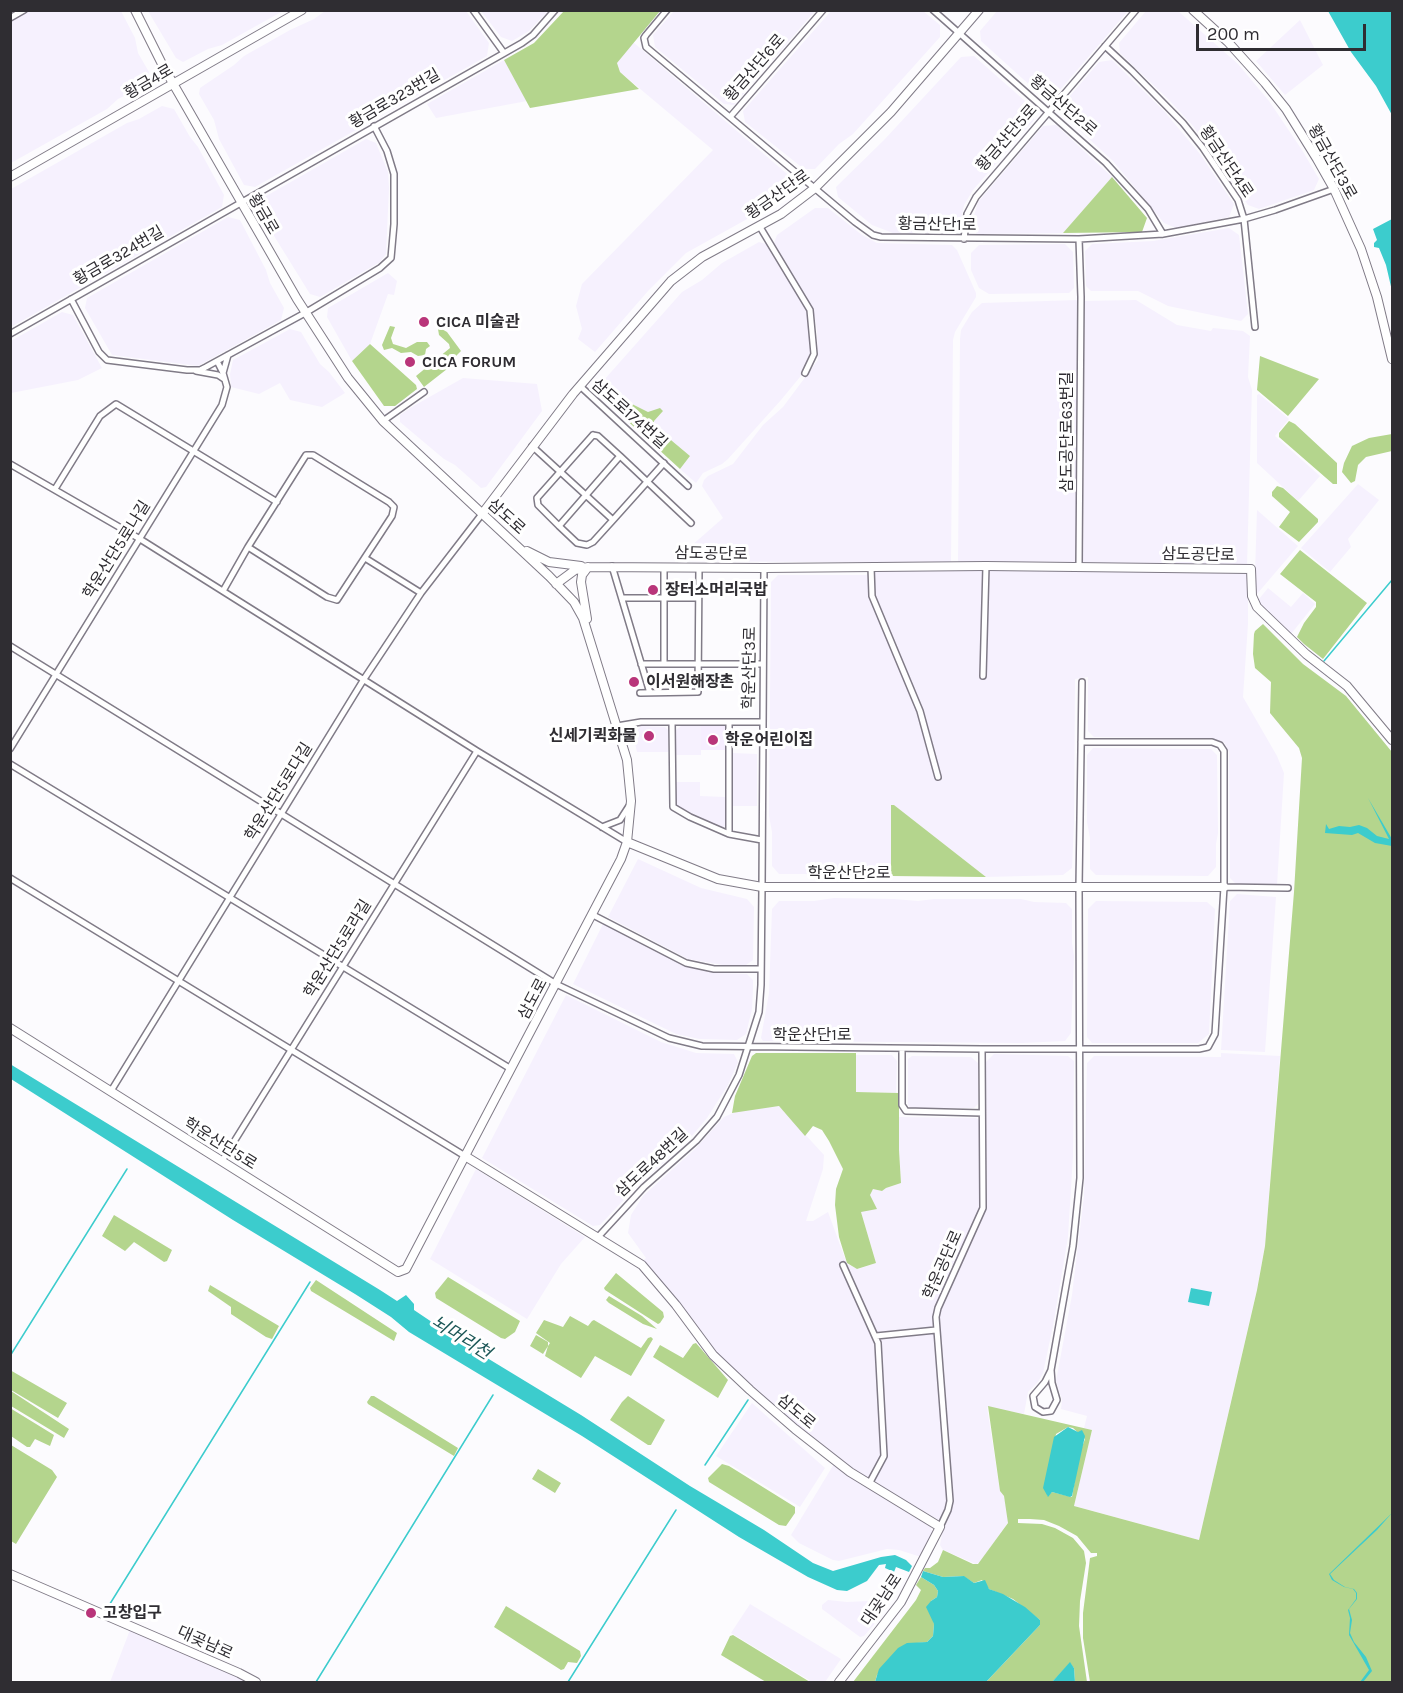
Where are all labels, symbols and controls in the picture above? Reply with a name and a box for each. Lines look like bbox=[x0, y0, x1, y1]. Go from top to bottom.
scale bar bbox=[1199, 12, 1368, 50]
text: 200 m bbox=[1207, 23, 1260, 45]
street label: 황금산단6로 bbox=[721, 30, 789, 106]
street label: 황금4로 bbox=[121, 60, 177, 104]
street label: 황금로323번길 bbox=[346, 65, 444, 133]
street label: 황금산단2로 bbox=[1025, 72, 1101, 140]
street label: 황금산단5로 bbox=[973, 101, 1041, 175]
street label: 황금산단3로 bbox=[1303, 121, 1361, 203]
street label: 황금산단4로 bbox=[1195, 122, 1257, 202]
street label: 황금산단로 bbox=[742, 166, 814, 224]
street label: 황금로 bbox=[244, 190, 282, 238]
street label: 황금산단1로 bbox=[897, 215, 977, 235]
street label: 황금로324번길 bbox=[70, 222, 168, 290]
place label: CICA 미술관 bbox=[436, 312, 519, 332]
marker: CICA 미술관 bbox=[417, 315, 431, 329]
place label: CICA FORUM bbox=[422, 352, 516, 372]
marker: CICA FORUM bbox=[403, 355, 417, 369]
street label: 삼도공단로63번길 bbox=[1057, 371, 1077, 493]
street label: 삼도로174번길 bbox=[587, 375, 671, 453]
street label: 삼도로 bbox=[483, 495, 529, 539]
street label: 학운산단5로나길 bbox=[79, 497, 155, 603]
street label: 삼도공단로 bbox=[674, 544, 748, 564]
street label: 삼도공단로 bbox=[1161, 545, 1235, 565]
place label: 장터소머리국밥 bbox=[665, 580, 768, 600]
marker: 장터소머리국밥 bbox=[646, 583, 660, 597]
street label: 학운산단3로 bbox=[740, 626, 760, 710]
place label: 이서원해장촌 bbox=[646, 672, 734, 692]
marker: 이서원해장촌 bbox=[627, 675, 641, 689]
place label: 신세기퀵화물 bbox=[549, 726, 637, 746]
marker: 신세기퀵화물 bbox=[642, 729, 656, 743]
place label: 학운어린이집 bbox=[725, 730, 813, 750]
marker: 학운어린이집 bbox=[706, 733, 720, 747]
street label: 학운산단5로다길 bbox=[241, 739, 317, 845]
street label: 학운산단2로 bbox=[808, 863, 890, 883]
street label: 학운산단5로라길 bbox=[300, 896, 376, 1002]
street label: 삼도로 bbox=[514, 975, 552, 1023]
street label: 학운산단1로 bbox=[773, 1025, 851, 1045]
street label: 학운산단5로 bbox=[180, 1114, 260, 1174]
street label: 삼도로48번길 bbox=[612, 1124, 692, 1202]
street label: 학운공단로 bbox=[919, 1227, 967, 1303]
water label: 뇌머리천 bbox=[427, 1311, 495, 1365]
street label: 삼도로 bbox=[773, 1390, 819, 1434]
street label: 대곶남로 bbox=[858, 1570, 906, 1630]
place label: 고창입구 bbox=[103, 1603, 162, 1623]
marker: 고창입구 bbox=[84, 1606, 98, 1620]
street label: 대곶남로 bbox=[174, 1622, 236, 1664]

